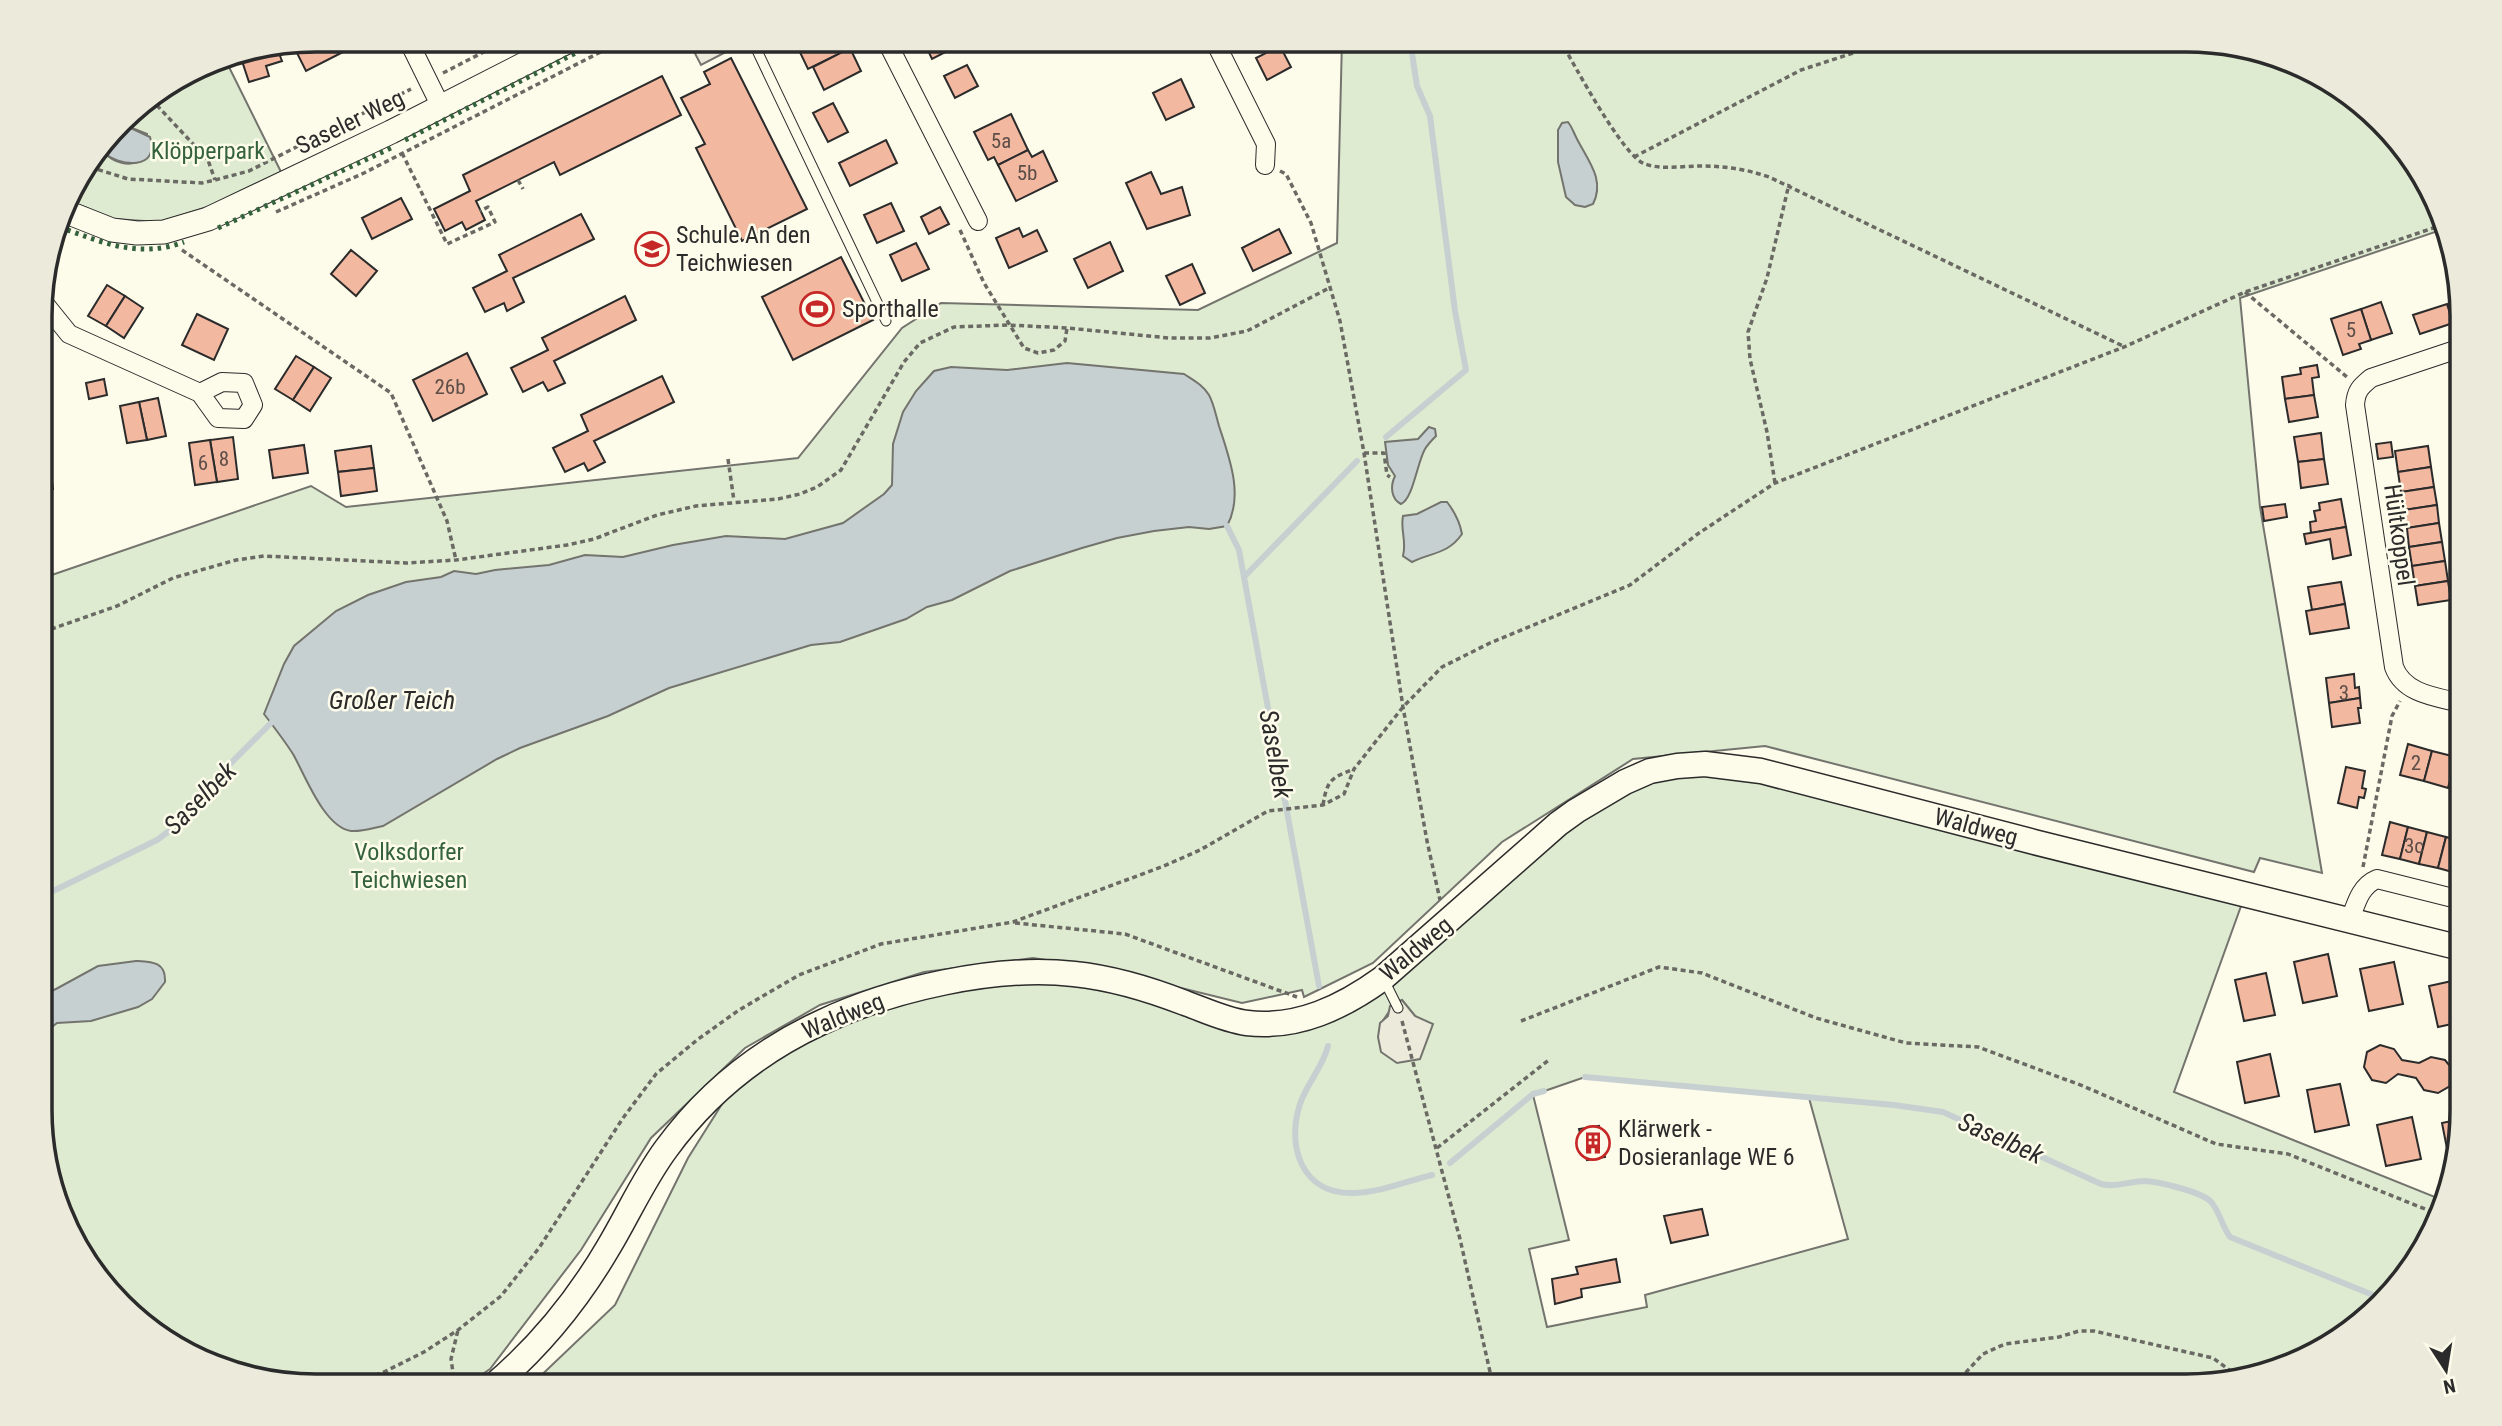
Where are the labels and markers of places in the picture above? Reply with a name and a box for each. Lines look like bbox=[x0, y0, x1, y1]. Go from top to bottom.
place label: Schule An den Teichwiesen bbox=[676, 221, 811, 277]
school or university icon: Schule An den Teichwiesen bbox=[633, 230, 671, 268]
sports icon: Sporthalle bbox=[798, 290, 836, 328]
place label: Sporthalle bbox=[842, 295, 939, 323]
place label: Klärwerk - Dosieranlage WE 6 bbox=[1618, 1115, 1795, 1171]
building icon: Klärwerk - Dosieranlage WE 6 bbox=[1574, 1124, 1612, 1162]

